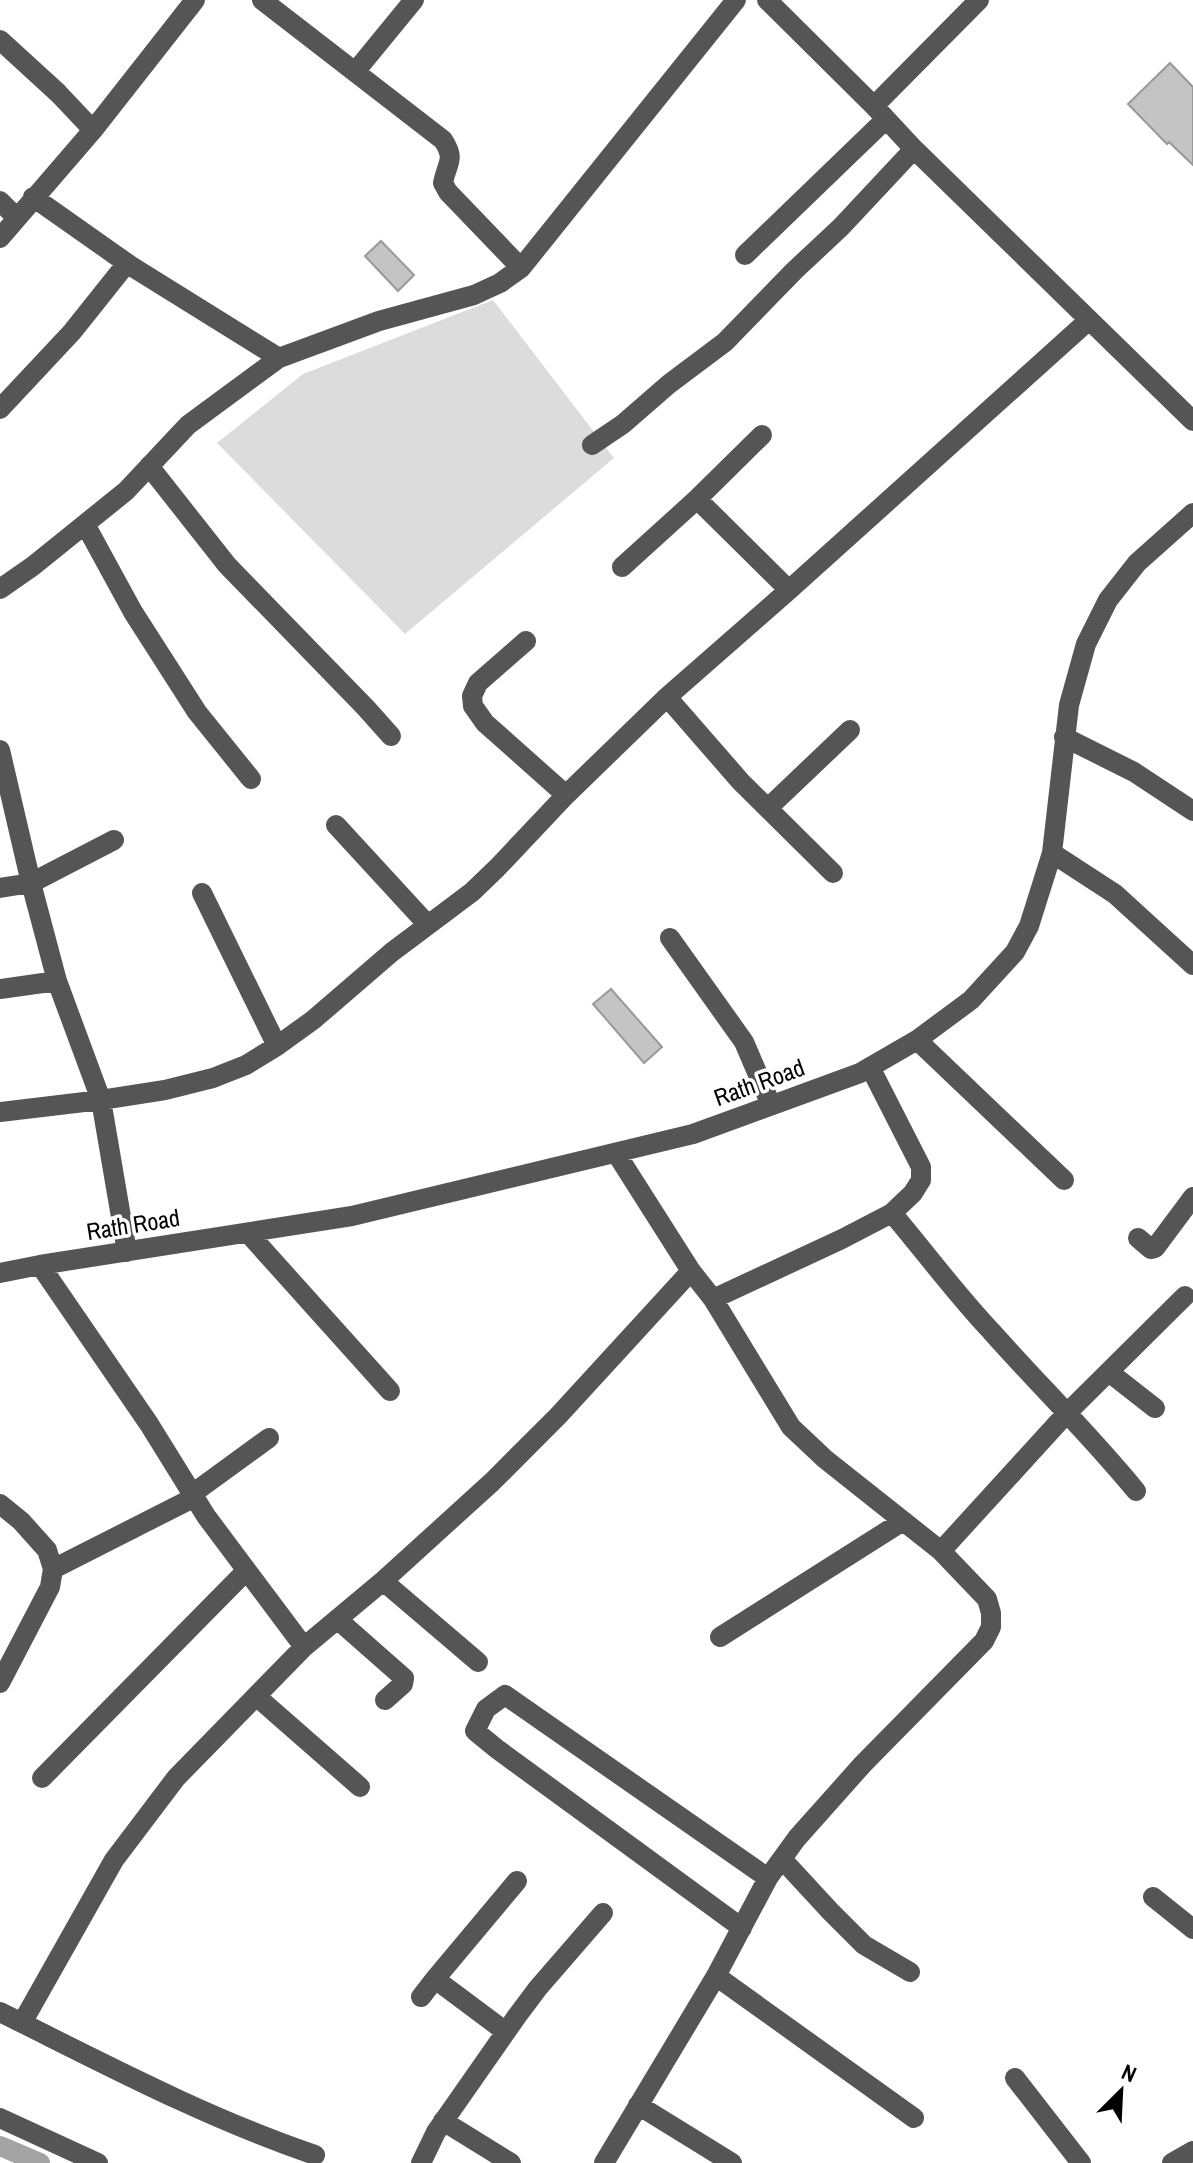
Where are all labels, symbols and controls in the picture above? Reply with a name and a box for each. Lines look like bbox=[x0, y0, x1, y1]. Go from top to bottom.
street label: Rath Road bbox=[709, 1051, 809, 1113]
street label: Rath Road bbox=[84, 1201, 182, 1247]
north arrow bbox=[1081, 2051, 1161, 2131]
text: N bbox=[1117, 2056, 1141, 2089]

